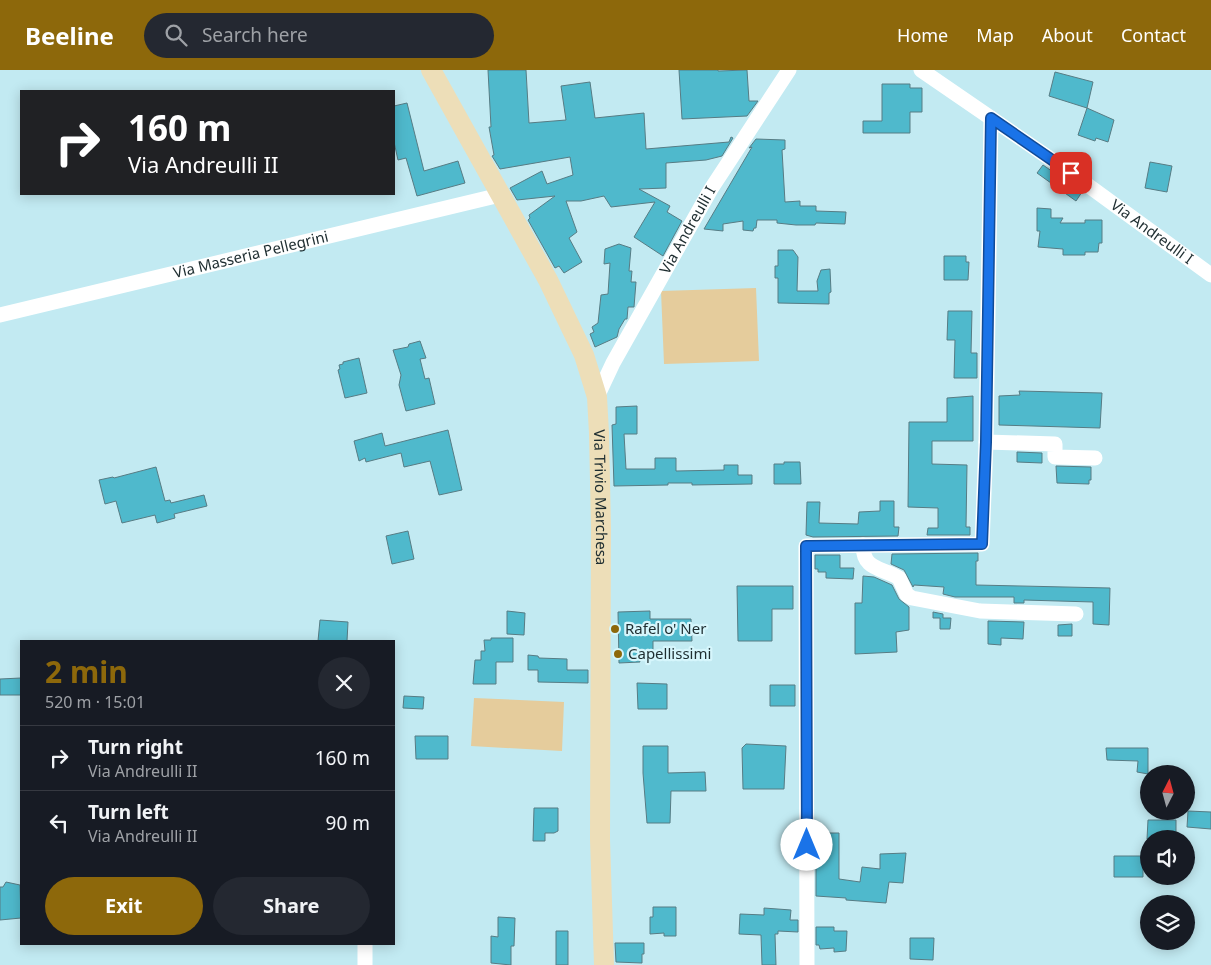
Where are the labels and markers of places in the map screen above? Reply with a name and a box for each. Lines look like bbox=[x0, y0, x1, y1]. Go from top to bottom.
pin bbox=[1050, 152, 1092, 194]
place label: Rafel o' Ner bbox=[625, 618, 706, 638]
marker: Rafel o' Ner bbox=[609, 623, 621, 635]
place label: Capellissimi bbox=[628, 643, 711, 663]
marker: Capellissimi bbox=[612, 648, 624, 660]

